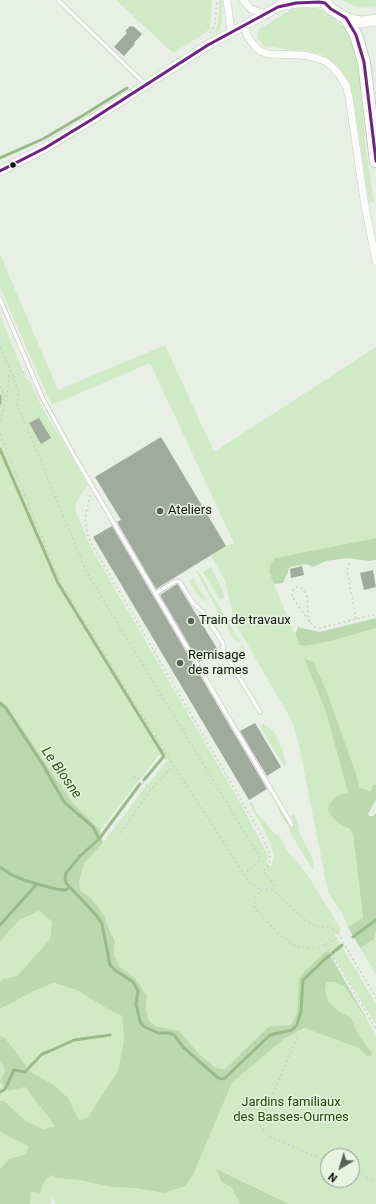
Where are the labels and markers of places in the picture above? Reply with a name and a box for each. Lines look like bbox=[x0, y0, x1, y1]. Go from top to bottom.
unlabelled marker bbox=[8, 160, 18, 170]
place label: Ateliers bbox=[168, 503, 212, 519]
marker: Ateliers bbox=[155, 506, 165, 516]
place label: Train de travaux bbox=[199, 613, 291, 629]
marker: Train de travaux bbox=[186, 616, 196, 626]
place label: Remisage des rames bbox=[188, 648, 248, 679]
marker: Remisage des rames bbox=[175, 658, 185, 668]

